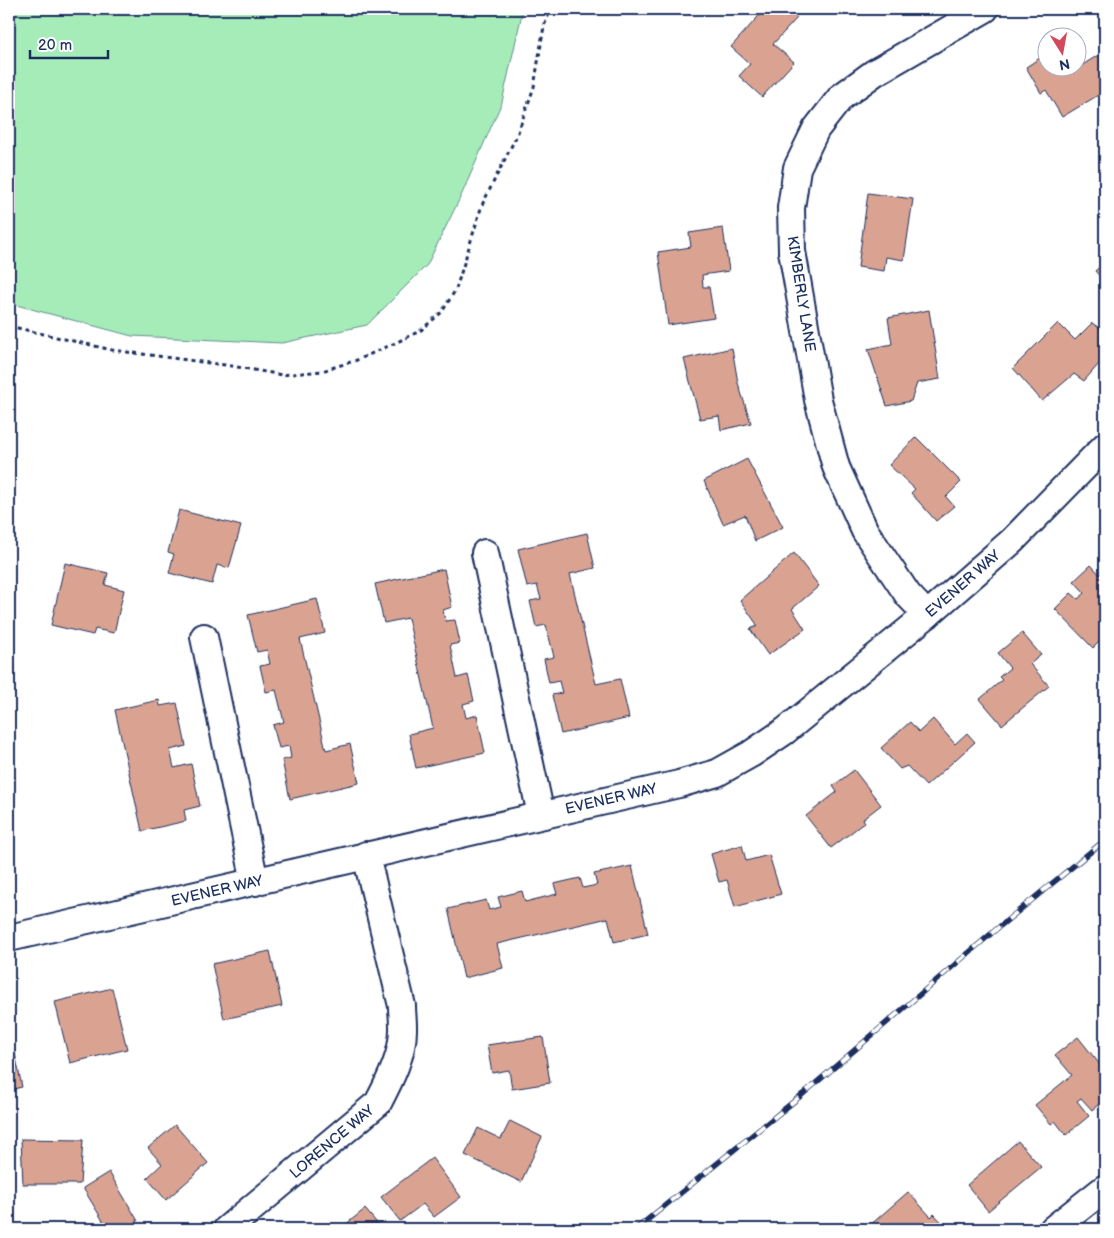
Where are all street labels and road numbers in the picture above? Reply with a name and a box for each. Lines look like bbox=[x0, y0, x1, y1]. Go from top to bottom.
street label: KIMBERLY LANE bbox=[782, 235, 820, 353]
street label: EVENER WAY bbox=[922, 546, 1005, 622]
street label: EVENER WAY bbox=[563, 779, 659, 819]
street label: EVENER WAY bbox=[169, 871, 265, 911]
street label: LORENCE WAY bbox=[286, 1101, 378, 1183]

